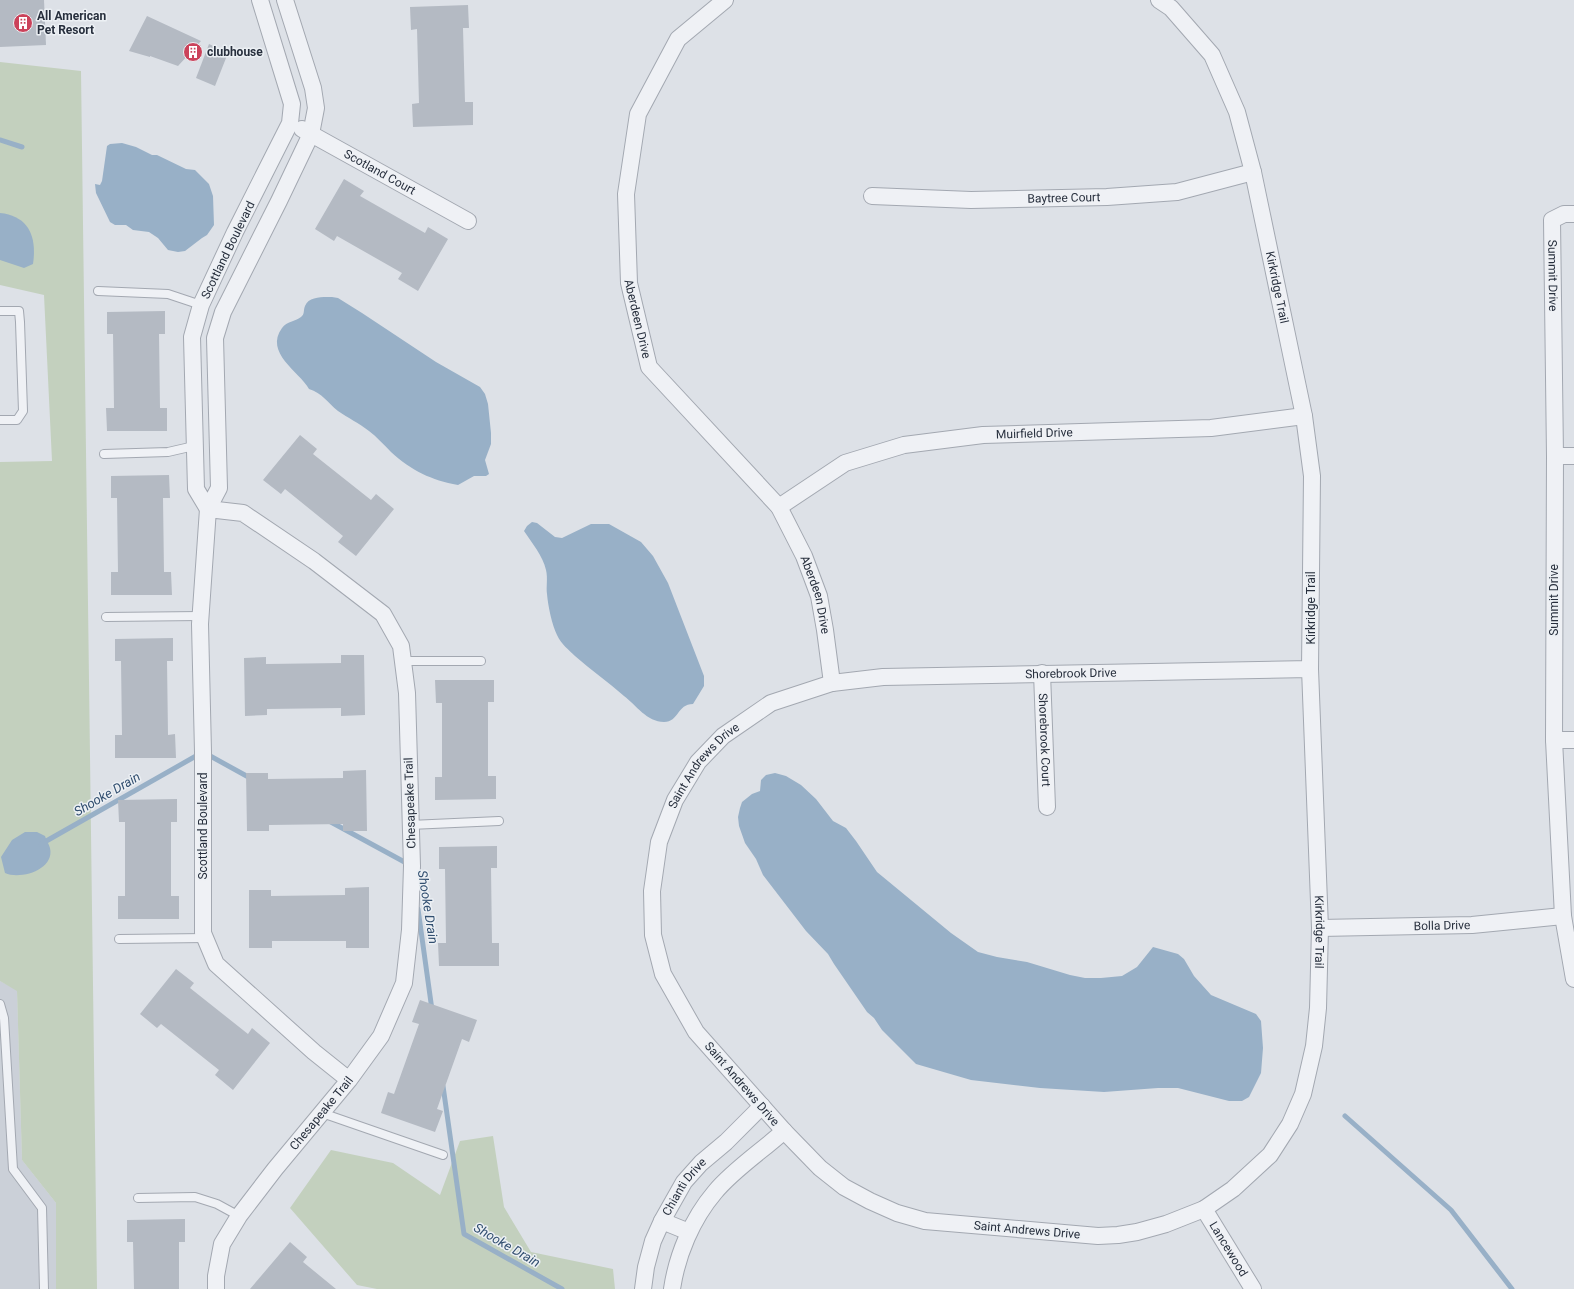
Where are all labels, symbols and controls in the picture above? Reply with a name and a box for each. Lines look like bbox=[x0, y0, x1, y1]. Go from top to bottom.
place label: All American Pet Resort bbox=[37, 9, 106, 37]
building icon: All American Pet Resort bbox=[12, 12, 34, 34]
building icon: clubhouse bbox=[182, 41, 204, 63]
place label: clubhouse bbox=[207, 45, 263, 59]
street label: Scotland Court bbox=[342, 147, 418, 198]
street label: Baytree Court bbox=[1027, 190, 1101, 206]
street label: Scottland Boulevard bbox=[198, 199, 258, 301]
street label: Summit Drive bbox=[1545, 240, 1560, 311]
street label: Kirkridge Trail bbox=[1263, 250, 1291, 325]
street label: Aberdeen Drive bbox=[621, 278, 654, 360]
street label: Muirfield Drive bbox=[996, 425, 1073, 442]
street label: Aberdeen Drive bbox=[797, 554, 832, 635]
street label: Summit Drive bbox=[1547, 564, 1561, 636]
street label: Kirkridge Trail bbox=[1304, 571, 1318, 645]
street label: Shorebrook Drive bbox=[1025, 666, 1117, 681]
street label: Shorebrook Court bbox=[1036, 693, 1053, 787]
street label: Saint Andrews Drive bbox=[665, 720, 742, 810]
street label: Chesapeake Trail bbox=[401, 757, 419, 849]
water label: Shooke Drain bbox=[71, 769, 143, 819]
street label: Scottland Boulevard bbox=[196, 772, 210, 880]
water label: Shooke Drain bbox=[415, 869, 441, 945]
street label: Kirkridge Trail bbox=[1312, 895, 1327, 969]
street label: Bolla Drive bbox=[1413, 918, 1470, 933]
street label: Saint Andrews Drive bbox=[702, 1039, 782, 1129]
street label: Chesapeake Trail bbox=[287, 1074, 356, 1153]
street label: Chianti Drive bbox=[659, 1155, 709, 1218]
street label: Saint Andrews Drive bbox=[973, 1218, 1081, 1242]
street label: Lancewood bbox=[1206, 1219, 1251, 1279]
water label: Shooke Drain bbox=[471, 1220, 543, 1270]

